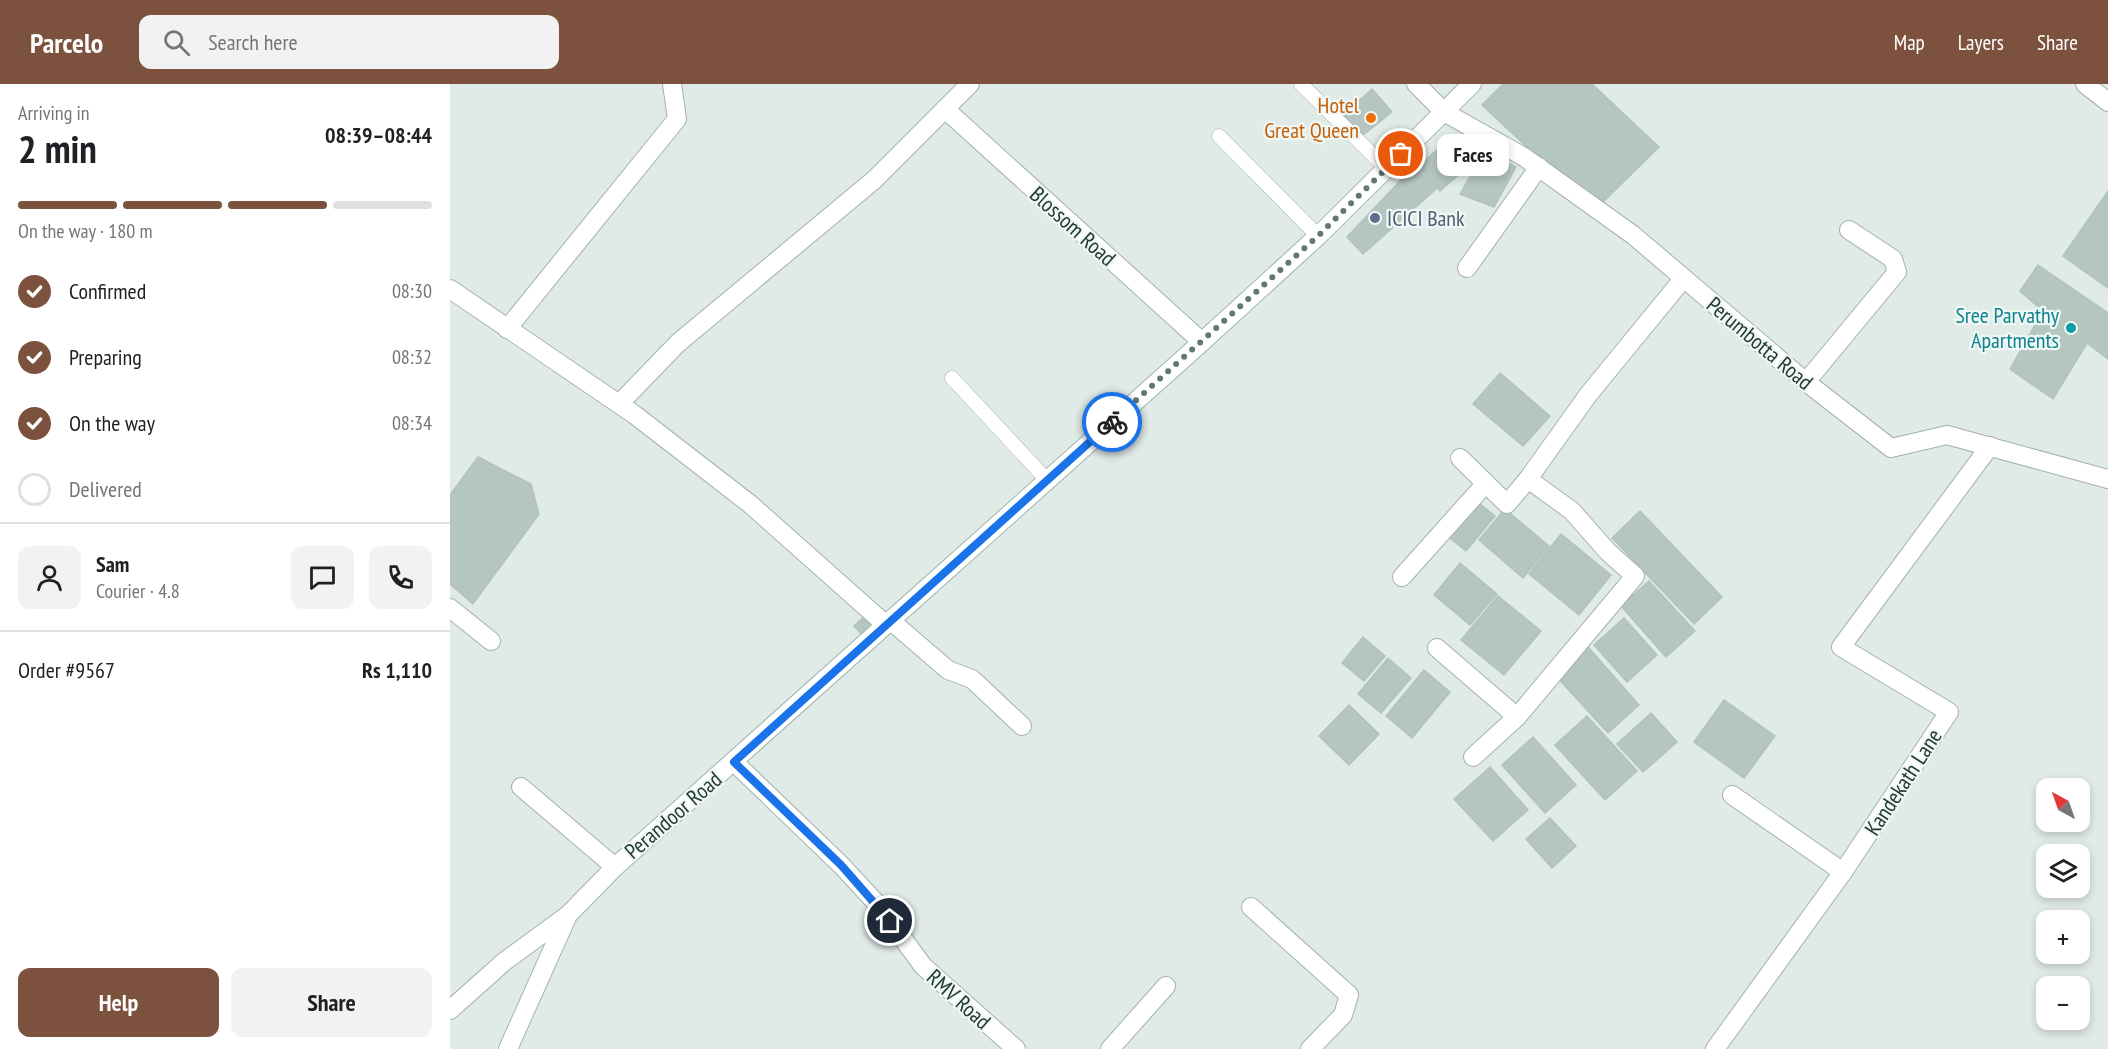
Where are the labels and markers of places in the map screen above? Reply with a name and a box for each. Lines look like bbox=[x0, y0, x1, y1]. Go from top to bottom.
place label: Hotel Great Queen bbox=[1264, 91, 1360, 144]
marker: Hotel Great Queen bbox=[1364, 111, 1378, 125]
pin bbox=[1375, 128, 1426, 179]
callout: Faces bbox=[1437, 133, 1509, 175]
place label: ICICI Bank bbox=[1387, 204, 1465, 232]
marker: ICICI Bank bbox=[1368, 211, 1382, 225]
place label: Sree Parvathy Apartments bbox=[1955, 301, 2060, 354]
marker: Sree Parvathy Apartments bbox=[2064, 321, 2078, 335]
pin bbox=[864, 895, 915, 946]

